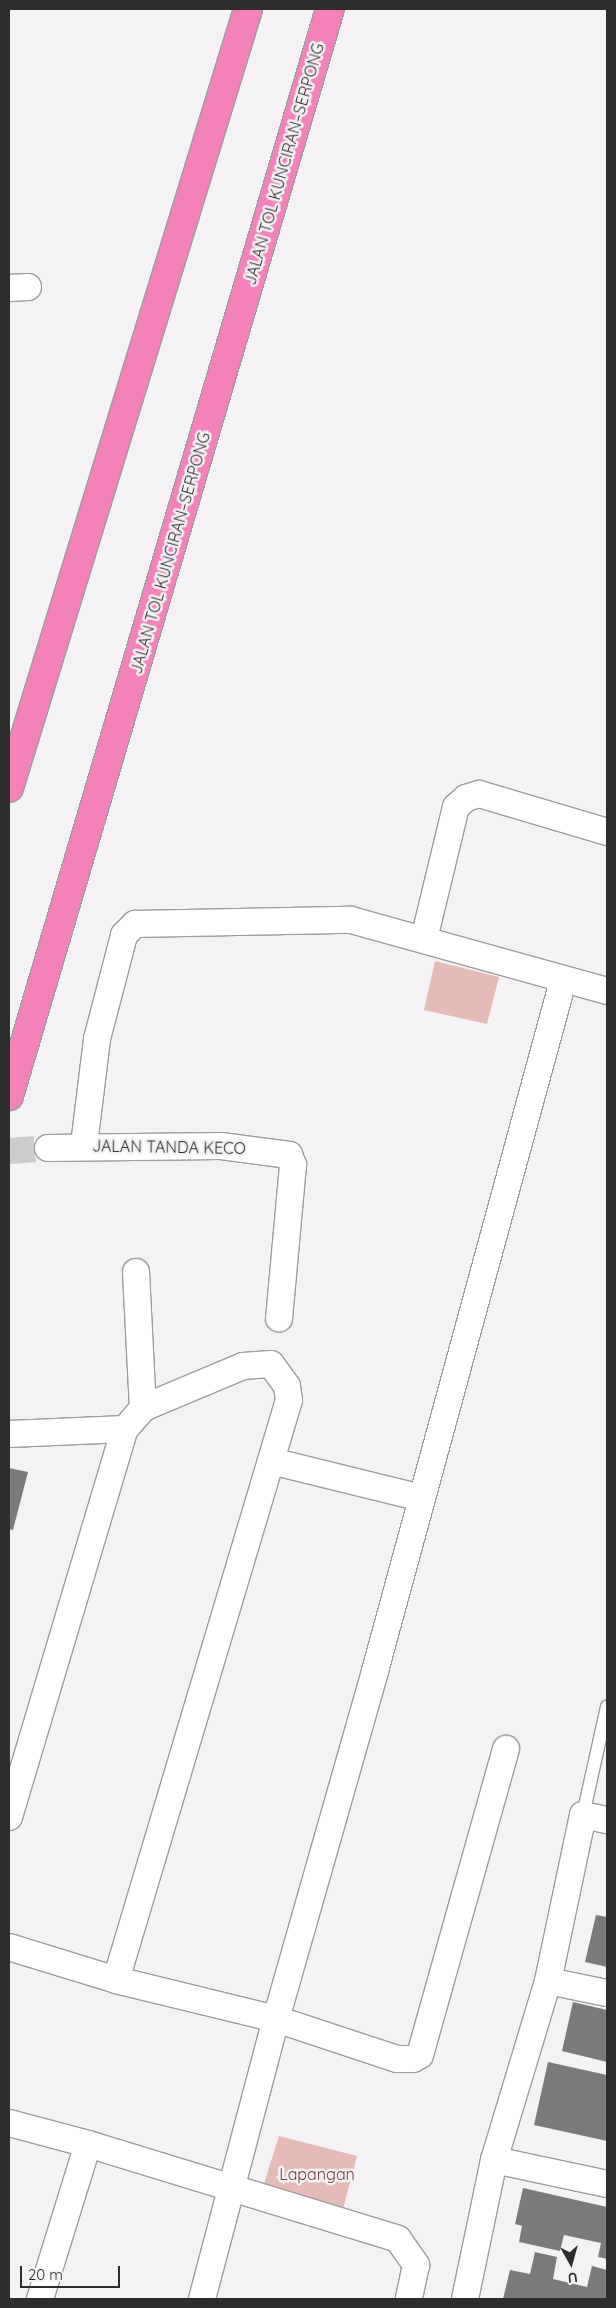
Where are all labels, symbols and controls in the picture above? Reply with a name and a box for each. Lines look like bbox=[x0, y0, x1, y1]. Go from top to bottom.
street label: JALAN TOL KUNCIRAN–SERPONG bbox=[240, 41, 328, 287]
street label: JALAN TOL KUNCIRAN–SERPONG bbox=[126, 430, 214, 676]
street label: JALAN TANDA KECO bbox=[92, 1136, 246, 1158]
park label: Lapangan bbox=[279, 2164, 355, 2184]
north arrow bbox=[546, 2238, 596, 2288]
scale bar bbox=[22, 2256, 122, 2288]
text: 20 m bbox=[28, 2265, 63, 2284]
text: U bbox=[567, 2268, 579, 2287]

